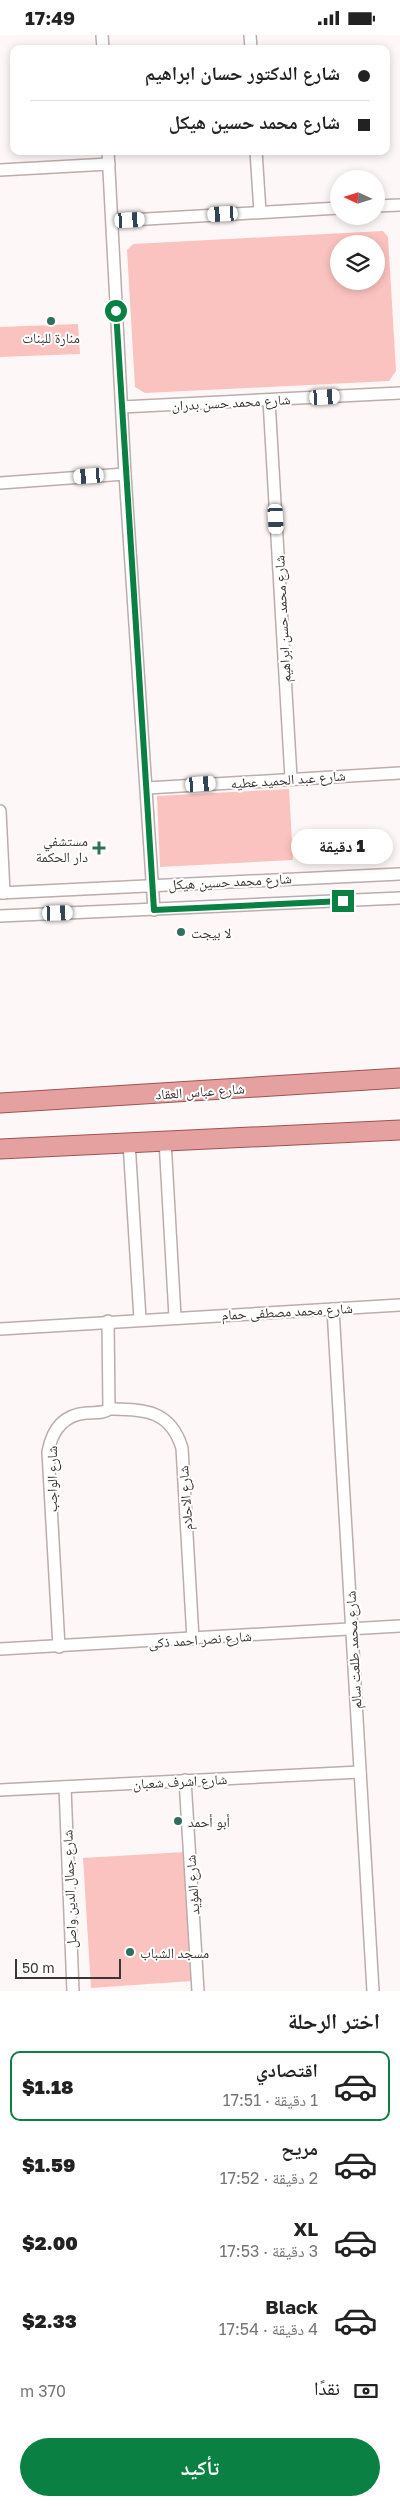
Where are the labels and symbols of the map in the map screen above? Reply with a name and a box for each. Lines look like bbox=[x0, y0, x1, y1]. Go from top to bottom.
north arrow bbox=[330, 170, 385, 225]
car bbox=[207, 206, 238, 222]
car bbox=[114, 212, 145, 228]
route start bbox=[105, 300, 127, 322]
marker: منارة للبنات bbox=[45, 315, 57, 327]
place label: منارة للبنات bbox=[22, 329, 80, 347]
car bbox=[309, 389, 340, 405]
street label: شارع محمد حسن بدران bbox=[171, 390, 291, 416]
car bbox=[73, 467, 104, 485]
car bbox=[267, 504, 284, 534]
street label: شارع محمد حسن ابراهيم bbox=[270, 555, 296, 683]
street label: شارع عبد الحميد عطيه bbox=[230, 767, 346, 793]
car bbox=[185, 775, 216, 793]
callout: 1 دقيقة bbox=[292, 829, 394, 863]
place label: مستشفي دار الحكمة bbox=[36, 832, 88, 866]
marker: مستشفي دار الحكمة bbox=[92, 841, 106, 855]
street label: شارع محمد حسين هيكل bbox=[168, 869, 292, 895]
route end bbox=[332, 890, 354, 912]
car bbox=[42, 905, 73, 921]
place label: لا بيجت bbox=[191, 924, 231, 941]
marker: لا بيجت bbox=[175, 926, 187, 938]
street label: شارع عباس العقاد bbox=[155, 1079, 245, 1105]
street label: شارع محمد مصطفى حمام bbox=[221, 1299, 353, 1325]
street label: شارع الواجب bbox=[43, 1446, 62, 1512]
street label: شارع الاحلام bbox=[174, 1465, 198, 1531]
street label: شارع محمد طلعت سالم bbox=[341, 1590, 367, 1709]
street label: شارع نصر احمد ذكى bbox=[148, 1627, 252, 1653]
street label: شارع اشرف شعبان bbox=[132, 1770, 228, 1794]
place label: أبو أحمد bbox=[188, 1813, 230, 1831]
marker: أبو أحمد bbox=[172, 1815, 184, 1827]
street label: شارع جمال الدين واصل bbox=[58, 1829, 82, 1949]
street label: شارع المؤيد bbox=[181, 1854, 205, 1916]
place label: مسجد الشباب bbox=[140, 1944, 209, 1961]
marker: مسجد الشباب bbox=[124, 1946, 136, 1958]
scale bar bbox=[15, 1956, 121, 1979]

